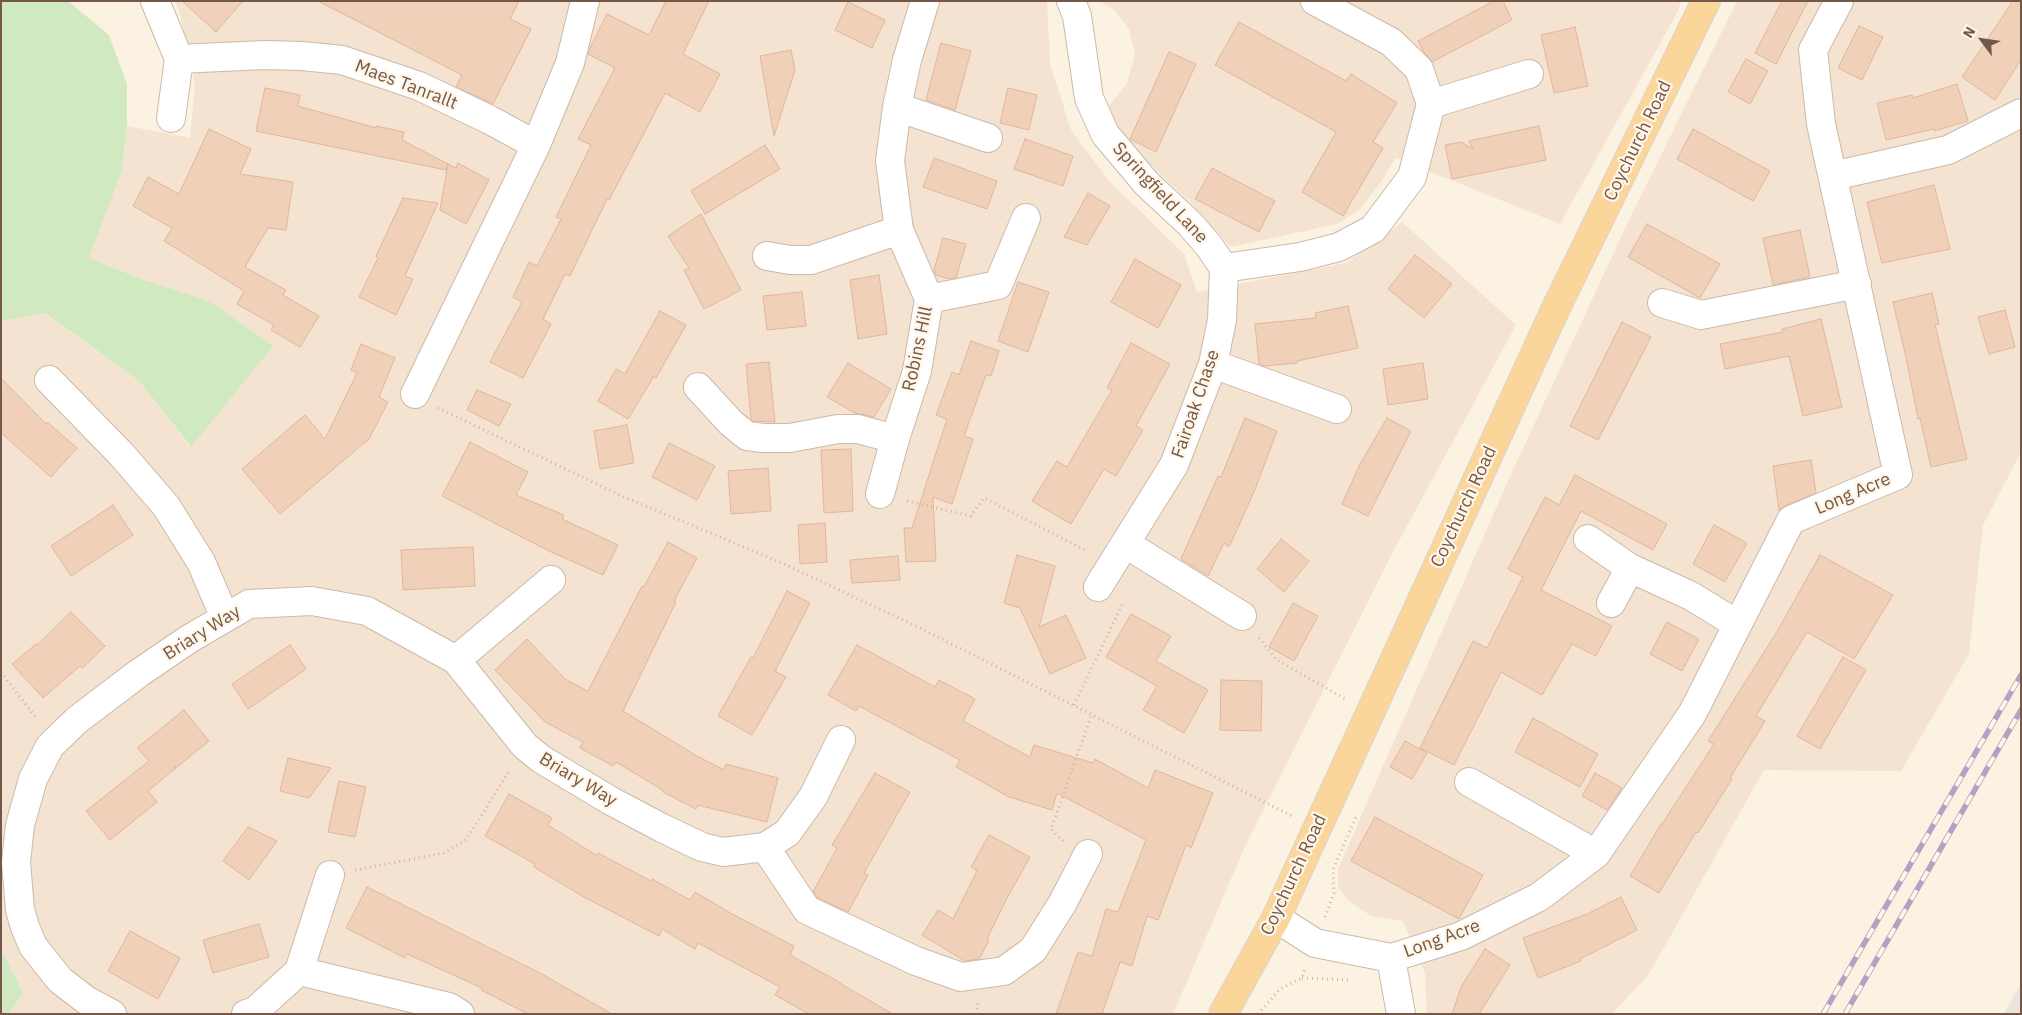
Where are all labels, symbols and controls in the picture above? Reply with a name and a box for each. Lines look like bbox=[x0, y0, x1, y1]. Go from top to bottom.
north arrow bbox=[1957, 15, 2007, 65]
text: N bbox=[1959, 23, 1979, 41]
street label: Maes Tanrallt bbox=[352, 56, 460, 114]
street label: Coychurch Road bbox=[1600, 77, 1676, 205]
street label: Springfield Lane bbox=[1108, 138, 1212, 248]
street label: Robins Hill bbox=[898, 304, 938, 394]
street label: Fairoak Chase bbox=[1167, 347, 1225, 461]
street label: Coychurch Road bbox=[1427, 443, 1501, 571]
street label: Long Acre bbox=[1812, 468, 1894, 520]
street label: Briary Way bbox=[159, 601, 245, 665]
street label: Briary Way bbox=[535, 748, 621, 812]
street label: Coychurch Road bbox=[1257, 811, 1331, 939]
street label: Long Acre bbox=[1401, 915, 1483, 963]

